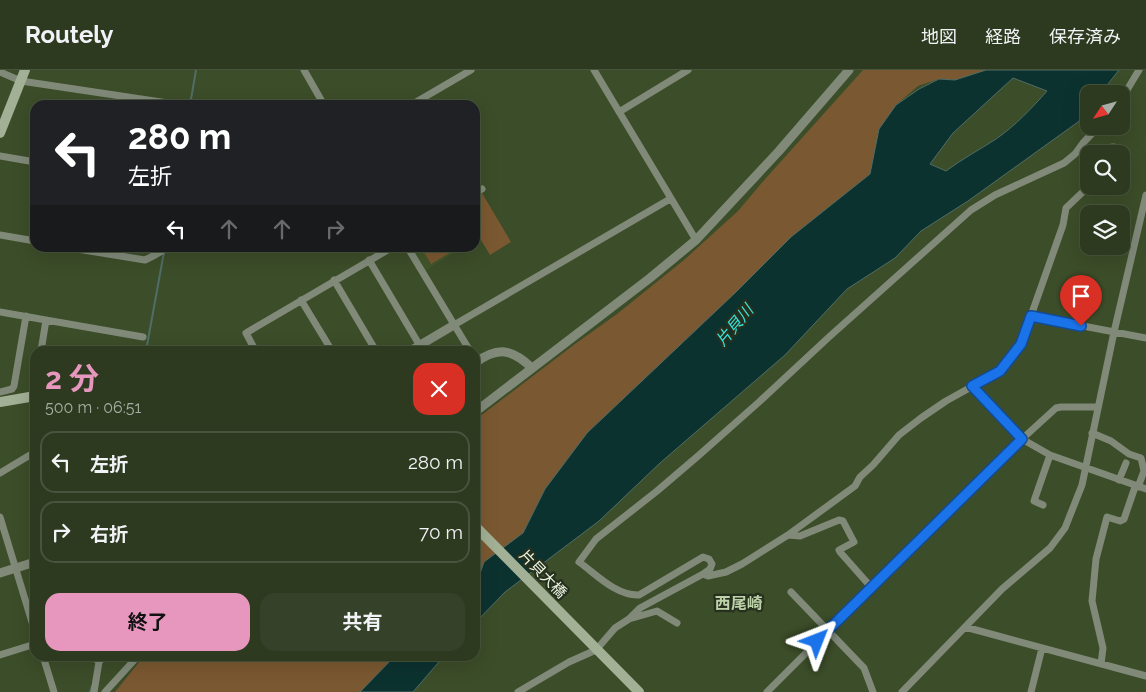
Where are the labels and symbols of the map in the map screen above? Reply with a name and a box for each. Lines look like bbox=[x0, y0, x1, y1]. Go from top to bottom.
north arrow bbox=[1080, 85, 1130, 135]
pin bbox=[1060, 275, 1102, 326]
water label: 片貝川 bbox=[712, 299, 758, 350]
street label: 片貝大橋 bbox=[516, 546, 570, 602]
district label: 西尾崎 bbox=[715, 594, 763, 613]
position arrow bbox=[790, 614, 842, 666]

